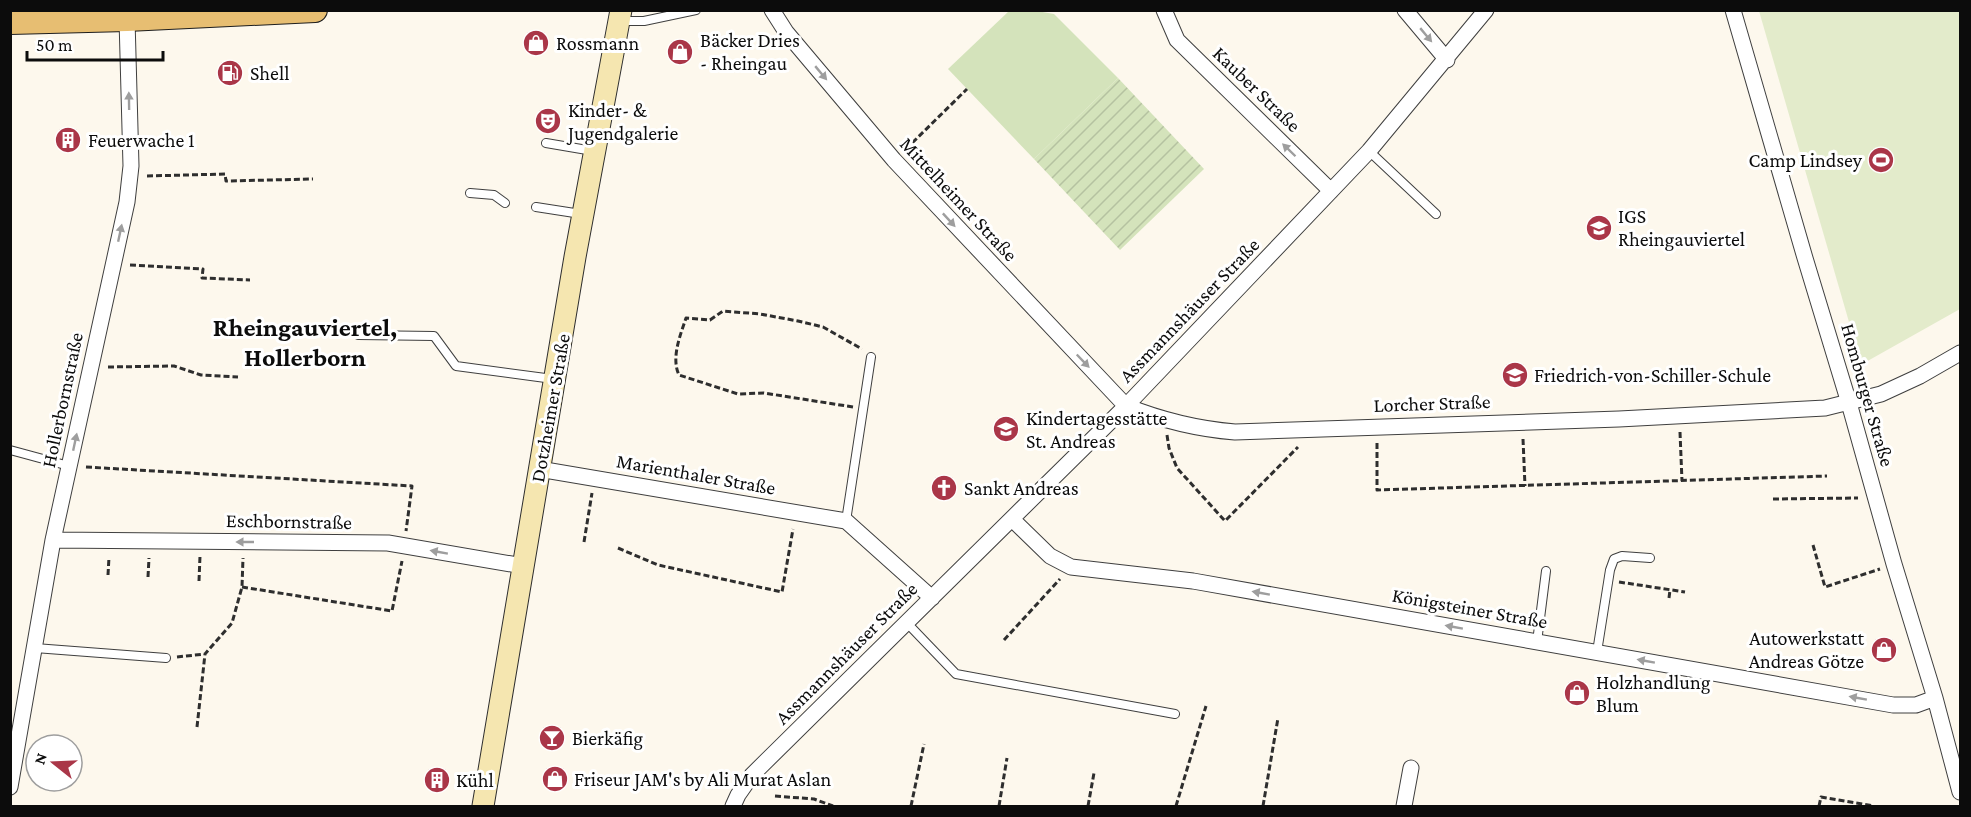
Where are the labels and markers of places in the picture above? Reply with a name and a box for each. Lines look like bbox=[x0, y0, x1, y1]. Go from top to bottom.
shop icon: Rossmann bbox=[521, 28, 551, 58]
place label: Bäcker Dries - Rheingau bbox=[700, 29, 800, 75]
place label: Rossmann bbox=[556, 32, 640, 54]
shop icon: Bäcker Dries - Rheingau bbox=[665, 37, 695, 67]
fuel station icon: Shell bbox=[215, 58, 245, 88]
place label: Shell bbox=[250, 62, 289, 84]
place label: Kinder- & Jugendgalerie bbox=[566, 99, 678, 145]
theatre icon: Kinder- & Jugendgalerie bbox=[533, 106, 563, 136]
building icon: Feuerwache 1 bbox=[53, 125, 83, 155]
place label: Feuerwache 1 bbox=[88, 129, 195, 151]
sports icon: Camp Lindsey bbox=[1866, 145, 1896, 175]
place label: Camp Lindsey bbox=[1748, 149, 1863, 172]
place label: IGS Rheingauviertel bbox=[1618, 205, 1745, 251]
school or university icon: IGS Rheingauviertel bbox=[1584, 213, 1614, 243]
school or university icon: Friedrich-von-Schiller-Schule bbox=[1500, 360, 1530, 390]
place label: Friedrich-von-Schiller-Schule bbox=[1534, 364, 1771, 386]
place label: Kindertagesstätte St. Andreas bbox=[1026, 407, 1168, 452]
school or university icon: Kindertagesstätte St. Andreas bbox=[991, 414, 1021, 444]
church icon: Sankt Andreas bbox=[929, 473, 959, 503]
place label: Sankt Andreas bbox=[964, 477, 1079, 499]
place label: Autowerkstatt Andreas Götze bbox=[1749, 627, 1864, 672]
shop icon: Autowerkstatt Andreas Götze bbox=[1869, 635, 1899, 665]
place label: Holzhandlung Blum bbox=[1596, 671, 1711, 716]
shop icon: Holzhandlung Blum bbox=[1562, 678, 1592, 708]
bar icon: Bierkäfig bbox=[537, 723, 567, 753]
place label: Bierkäfig bbox=[572, 727, 643, 750]
shop icon: Friseur JAM's by Ali Murat Aslan bbox=[540, 764, 570, 794]
building icon: Kühl bbox=[422, 765, 452, 795]
place label: Friseur JAM's by Ali Murat Aslan bbox=[574, 768, 831, 791]
place label: Kühl bbox=[456, 769, 494, 791]

